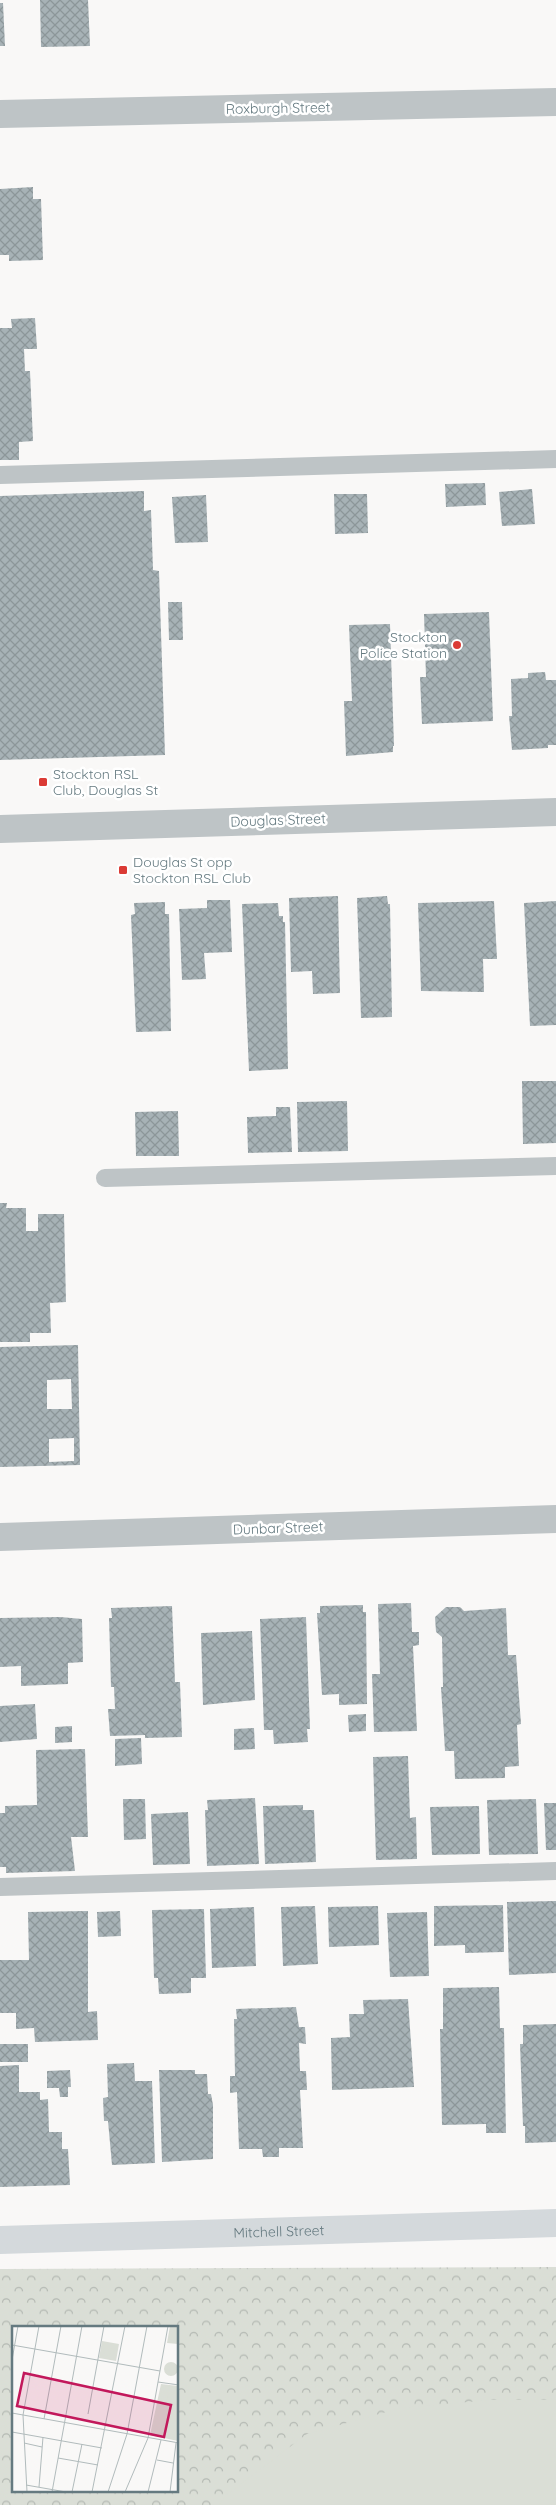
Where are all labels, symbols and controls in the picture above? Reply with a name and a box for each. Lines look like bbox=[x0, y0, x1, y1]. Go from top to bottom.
street label: Roxburgh Street bbox=[225, 98, 331, 118]
place label: Stockton Police Station bbox=[360, 628, 447, 662]
marker: Stockton Police Station bbox=[451, 639, 463, 651]
place label: Stockton RSL Club, Douglas St bbox=[53, 765, 158, 799]
marker: Stockton RSL Club, Douglas St bbox=[37, 776, 49, 788]
street label: Douglas Street bbox=[230, 809, 326, 831]
place label: Douglas St opp Stockton RSL Club bbox=[133, 853, 251, 887]
marker: Douglas St opp Stockton RSL Club bbox=[117, 864, 129, 876]
street label: Dunbar Street bbox=[232, 1517, 324, 1539]
street label: Mitchell Street bbox=[233, 2221, 325, 2242]
inset map bbox=[12, 2326, 179, 2492]

